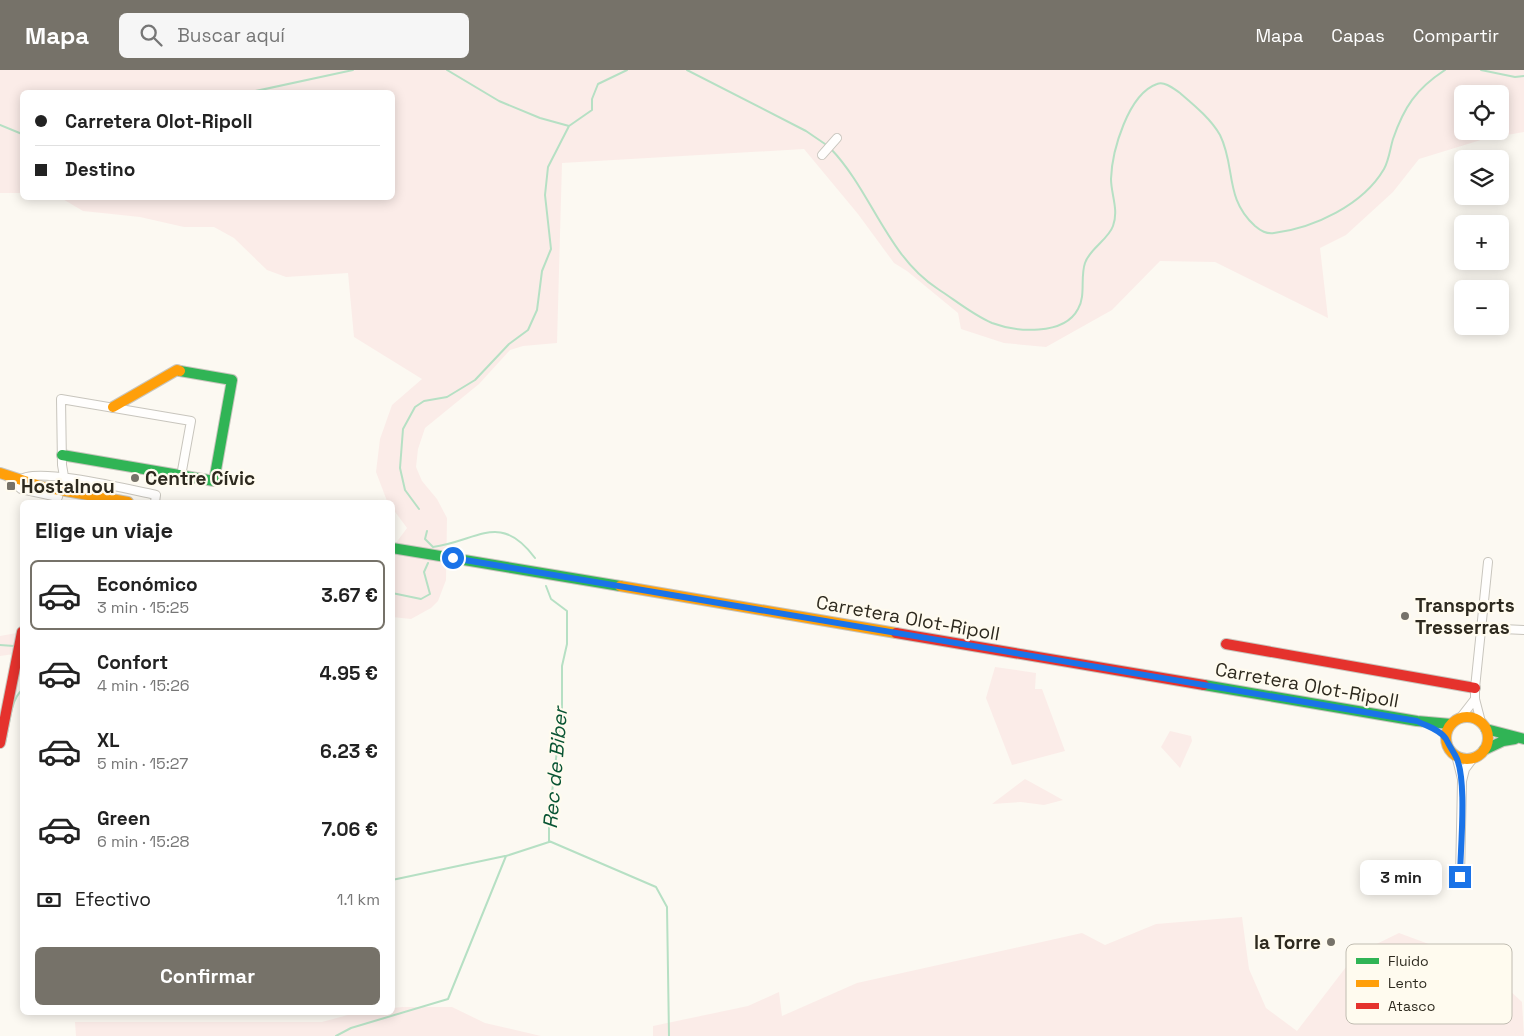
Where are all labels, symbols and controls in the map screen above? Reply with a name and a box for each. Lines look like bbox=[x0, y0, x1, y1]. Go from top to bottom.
search box bbox=[119, 13, 469, 58]
text: Mapa bbox=[25, 20, 89, 51]
icon: search bbox=[137, 21, 165, 49]
text: Buscar aquí bbox=[177, 23, 285, 48]
text: Mapa bbox=[1255, 24, 1303, 47]
text: Capas bbox=[1331, 24, 1385, 47]
text: Compartir bbox=[1413, 24, 1499, 47]
map controls bbox=[1454, 85, 1509, 335]
button: locate bbox=[1454, 85, 1509, 140]
text: Carretera Olot-Ripoll bbox=[65, 109, 253, 134]
button: layers bbox=[1454, 150, 1509, 205]
text: Destino bbox=[65, 157, 135, 182]
button: + bbox=[1454, 215, 1509, 270]
button: − bbox=[1454, 280, 1509, 335]
place label: Centre Cívic bbox=[145, 466, 255, 491]
marker: Centre Cívic bbox=[129, 472, 141, 484]
place label: Hostalnou bbox=[21, 474, 115, 499]
marker: Hostalnou bbox=[5, 480, 17, 492]
text: Elige un viaje bbox=[35, 516, 173, 544]
route start bbox=[442, 547, 464, 569]
text: Económico bbox=[97, 572, 198, 597]
icon: car bbox=[37, 573, 82, 618]
text: 3.67 € bbox=[321, 583, 378, 608]
street label: Carretera Olot-Ripoll bbox=[814, 590, 1002, 646]
place label: Transports Tresserras bbox=[1415, 593, 1515, 640]
text: 3 min · 15:25 bbox=[97, 597, 189, 618]
marker: Transports Tresserras bbox=[1399, 610, 1411, 622]
text: Confort bbox=[97, 650, 168, 675]
icon: car bbox=[37, 651, 82, 696]
street label: Carretera Olot-Ripoll bbox=[1213, 657, 1401, 713]
text: 4.95 € bbox=[319, 661, 378, 686]
text: 4 min · 15:26 bbox=[97, 675, 190, 696]
water label: Rec de Biber bbox=[537, 704, 573, 830]
text: XL bbox=[97, 728, 120, 753]
icon: car bbox=[37, 729, 82, 774]
text: 6.23 € bbox=[320, 739, 378, 764]
text: 5 min · 15:27 bbox=[97, 753, 188, 774]
text: Green bbox=[97, 806, 150, 831]
icon: car bbox=[37, 807, 82, 852]
text: 7.06 € bbox=[322, 817, 378, 842]
text: 6 min · 15:28 bbox=[97, 831, 190, 852]
callout: 3 min bbox=[1360, 860, 1442, 894]
route end bbox=[1449, 866, 1471, 888]
text: 3 min bbox=[1380, 867, 1422, 888]
icon: cash bbox=[35, 886, 63, 914]
text: Efectivo bbox=[75, 887, 151, 912]
text: 1.1 km bbox=[337, 889, 380, 910]
place label: la Torre bbox=[1254, 930, 1321, 955]
marker: la Torre bbox=[1325, 936, 1337, 948]
legend bbox=[1346, 944, 1512, 1024]
button: Confirmar bbox=[35, 947, 380, 1005]
text: Fluido bbox=[1388, 952, 1429, 970]
text: Lento bbox=[1388, 974, 1427, 992]
text: Atasco bbox=[1388, 997, 1435, 1015]

